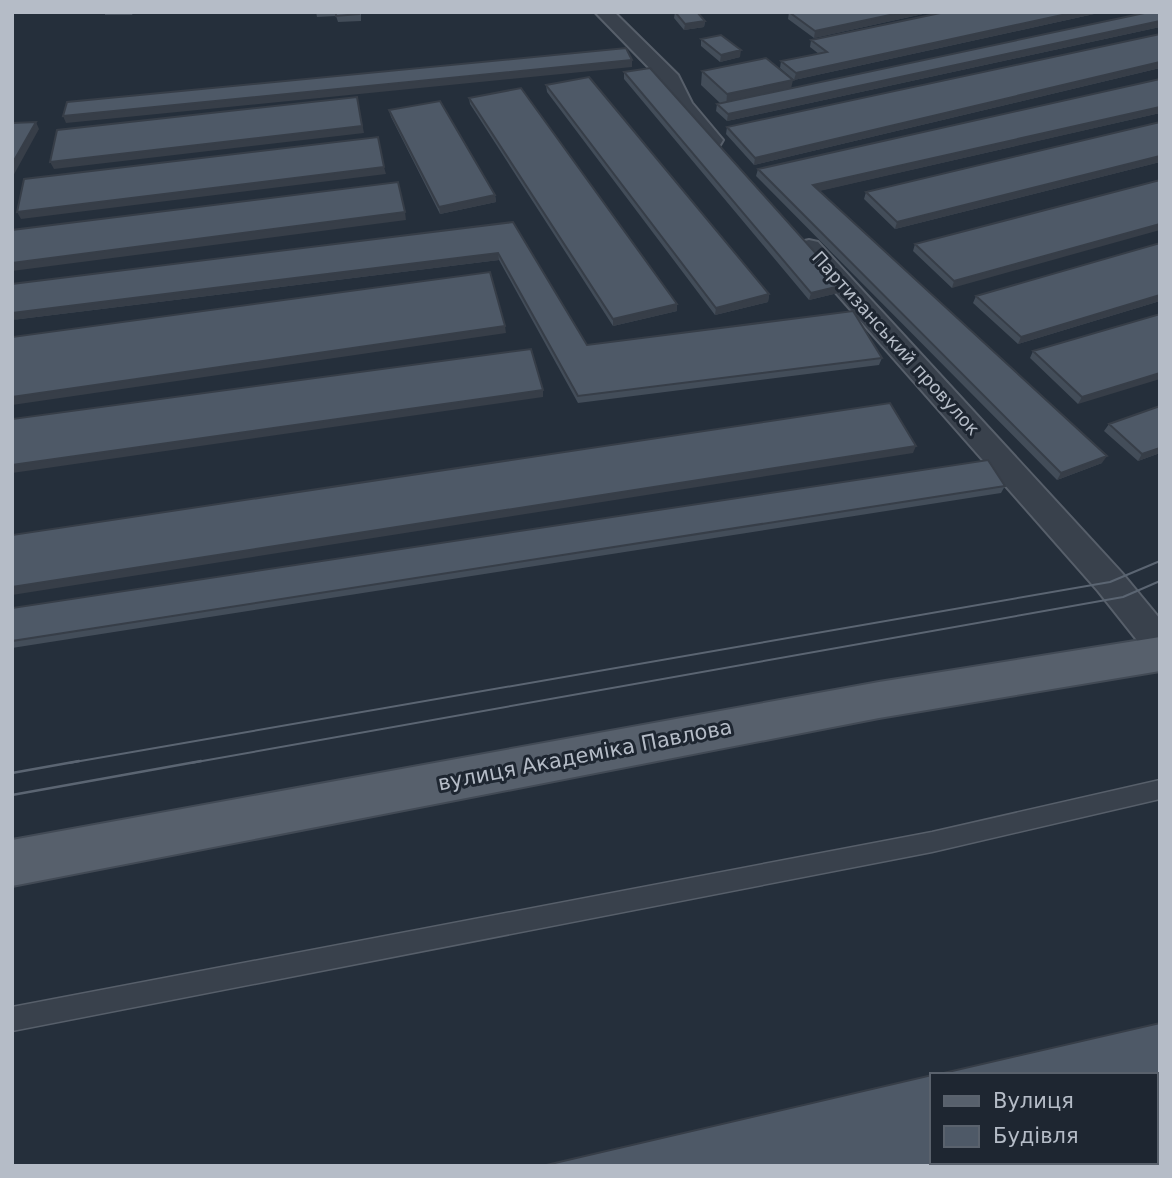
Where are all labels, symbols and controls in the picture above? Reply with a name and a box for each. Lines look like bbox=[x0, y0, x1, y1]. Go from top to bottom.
street label: Партизанський провулок bbox=[808, 247, 984, 439]
street label: вулиця Академіка Павлова bbox=[436, 715, 734, 795]
legend bbox=[930, 1073, 1158, 1164]
text: Вулиця bbox=[993, 1089, 1074, 1113]
text: Будівля bbox=[993, 1124, 1079, 1148]

